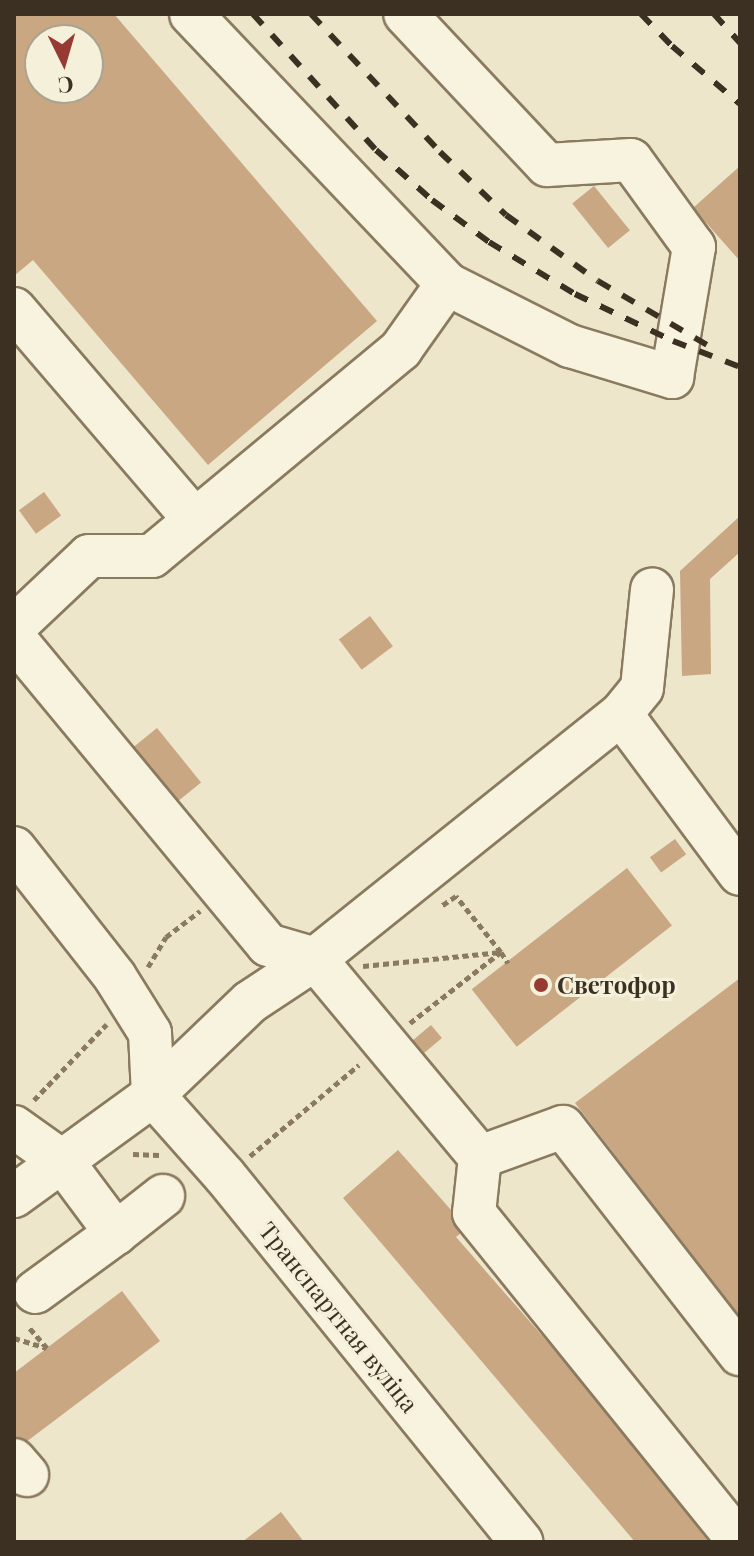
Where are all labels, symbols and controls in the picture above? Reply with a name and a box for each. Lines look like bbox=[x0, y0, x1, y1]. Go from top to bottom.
north arrow bbox=[24, 24, 104, 104]
text: С bbox=[57, 70, 75, 102]
place label: Светофор bbox=[557, 971, 676, 999]
marker: Светофор bbox=[532, 976, 550, 994]
street label: Транспартная вуліца bbox=[254, 1216, 424, 1418]

